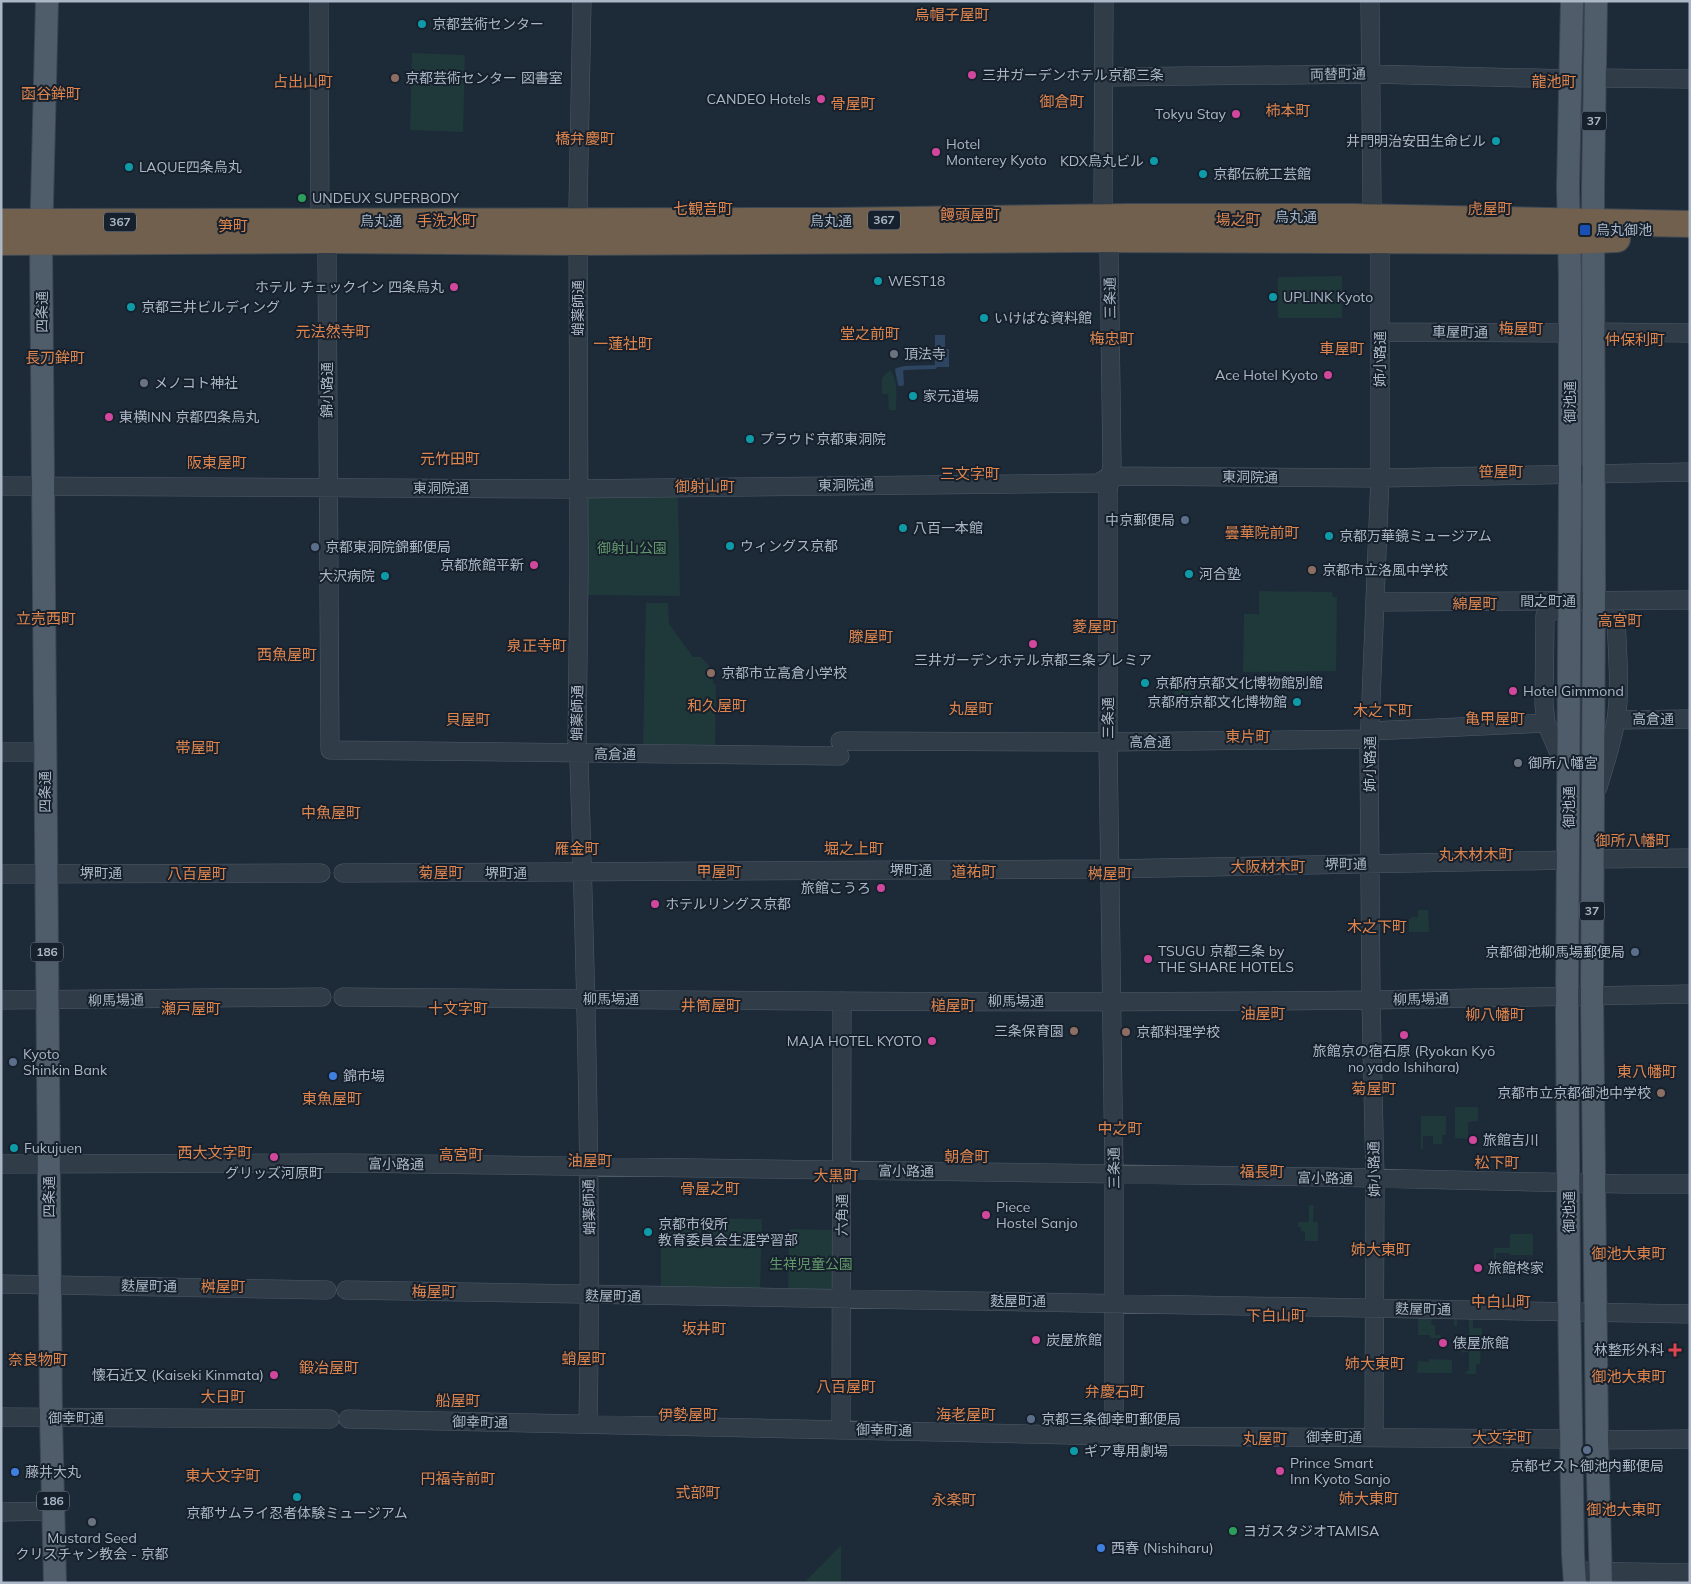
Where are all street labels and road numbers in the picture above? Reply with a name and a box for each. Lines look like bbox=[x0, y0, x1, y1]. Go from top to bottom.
street label: 両替町通 bbox=[1310, 65, 1366, 83]
road number: 37 bbox=[1582, 112, 1606, 130]
street label: 烏丸通 bbox=[1275, 208, 1317, 226]
road number: 367 bbox=[868, 210, 900, 230]
road number: 367 bbox=[104, 212, 136, 232]
street label: 烏丸通 bbox=[360, 212, 402, 230]
street label: 烏丸通 bbox=[810, 212, 852, 230]
street label: 三条通 bbox=[1101, 277, 1119, 319]
street label: 蛸薬師通 bbox=[569, 280, 587, 336]
street label: 四条通 bbox=[33, 291, 51, 333]
street label: 車屋町通 bbox=[1432, 323, 1488, 341]
street label: 姉小路通 bbox=[1371, 331, 1389, 387]
street label: 錦小路通 bbox=[318, 362, 336, 418]
street label: 御池通 bbox=[1561, 381, 1579, 423]
street label: 東洞院通 bbox=[1222, 468, 1278, 486]
street label: 東洞院通 bbox=[818, 476, 874, 494]
street label: 東洞院通 bbox=[413, 479, 469, 497]
street label: 間之町通 bbox=[1520, 592, 1576, 610]
street label: 蛸薬師通 bbox=[568, 685, 586, 741]
street label: 三条通 bbox=[1099, 697, 1117, 739]
street label: 高倉通 bbox=[1632, 710, 1674, 728]
street label: 高倉通 bbox=[1129, 733, 1171, 751]
street label: 姉小路通 bbox=[1361, 736, 1379, 792]
street label: 高倉通 bbox=[594, 745, 636, 763]
street label: 四条通 bbox=[36, 771, 54, 813]
street label: 御池通 bbox=[1560, 786, 1578, 828]
street label: 堺町通 bbox=[1325, 855, 1367, 873]
street label: 堺町通 bbox=[890, 861, 932, 879]
street label: 堺町通 bbox=[80, 864, 122, 882]
street label: 堺町通 bbox=[485, 864, 527, 882]
road number: 37 bbox=[1580, 901, 1604, 920]
road number: 186 bbox=[31, 942, 63, 962]
street label: 柳馬場通 bbox=[583, 990, 639, 1008]
street label: 柳馬場通 bbox=[1393, 990, 1449, 1008]
street label: 柳馬場通 bbox=[88, 991, 144, 1009]
street label: 柳馬場通 bbox=[988, 992, 1044, 1010]
street label: 姉小路通 bbox=[1365, 1141, 1383, 1197]
street label: 三条通 bbox=[1105, 1147, 1123, 1189]
street label: 富小路通 bbox=[368, 1155, 424, 1173]
street label: 富小路通 bbox=[878, 1162, 934, 1180]
street label: 富小路通 bbox=[1297, 1169, 1353, 1187]
street label: 四条通 bbox=[40, 1176, 58, 1218]
street label: 蛸薬師通 bbox=[580, 1179, 598, 1235]
street label: 御池通 bbox=[1560, 1191, 1578, 1233]
street label: 六角通 bbox=[833, 1194, 851, 1236]
street label: 麩屋町通 bbox=[121, 1277, 177, 1295]
street label: 麩屋町通 bbox=[585, 1287, 641, 1305]
street label: 麩屋町通 bbox=[990, 1292, 1046, 1310]
street label: 麩屋町通 bbox=[1395, 1300, 1451, 1318]
street label: 御幸町通 bbox=[48, 1409, 104, 1427]
street label: 御幸町通 bbox=[452, 1413, 508, 1431]
street label: 御幸町通 bbox=[856, 1421, 912, 1439]
street label: 御幸町通 bbox=[1306, 1428, 1362, 1446]
road number: 186 bbox=[37, 1492, 69, 1510]

